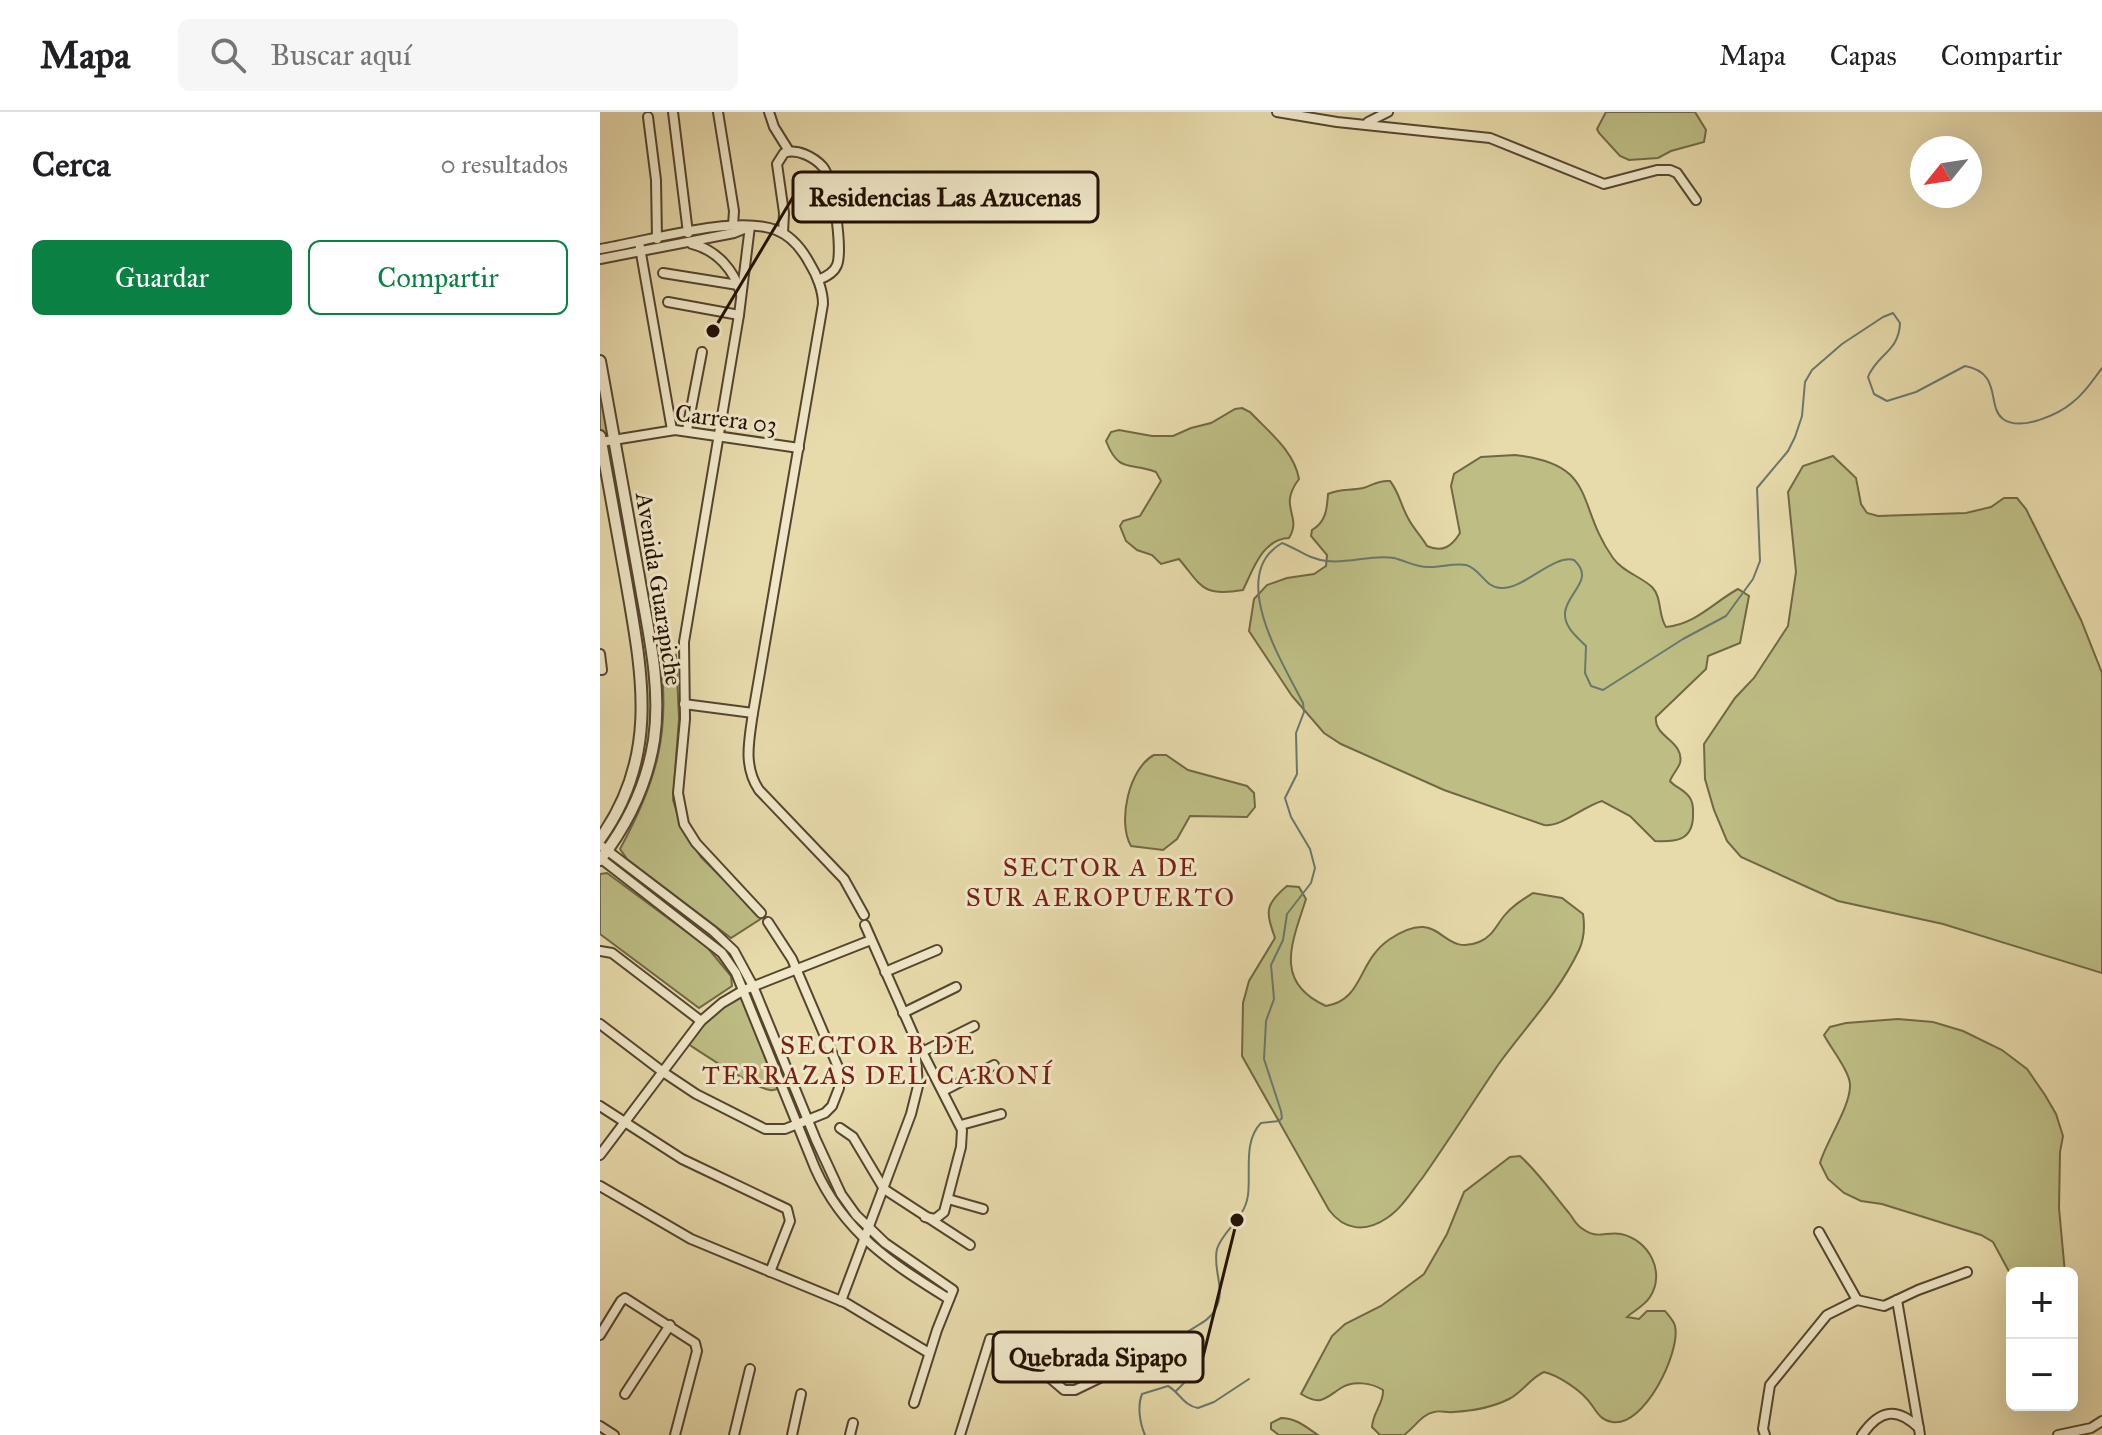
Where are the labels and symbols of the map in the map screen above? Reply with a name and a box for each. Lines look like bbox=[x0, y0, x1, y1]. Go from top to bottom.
north arrow bbox=[1910, 136, 1982, 208]
callout: Residencias Las Azucenas bbox=[793, 172, 1098, 222]
text: Residencias Las Azucenas bbox=[809, 181, 1082, 213]
street label: Carrera 03 bbox=[673, 398, 779, 440]
street label: Avenida Guarapiche bbox=[629, 489, 689, 688]
district label: SECTOR A DE SUR AEROPUERTO bbox=[966, 851, 1236, 913]
district label: SECTOR B DE TERRAZAS DEL CARONÍ bbox=[702, 1029, 1054, 1091]
callout: Quebrada Sipapo bbox=[993, 1332, 1203, 1382]
text: Quebrada Sipapo bbox=[1009, 1341, 1187, 1373]

